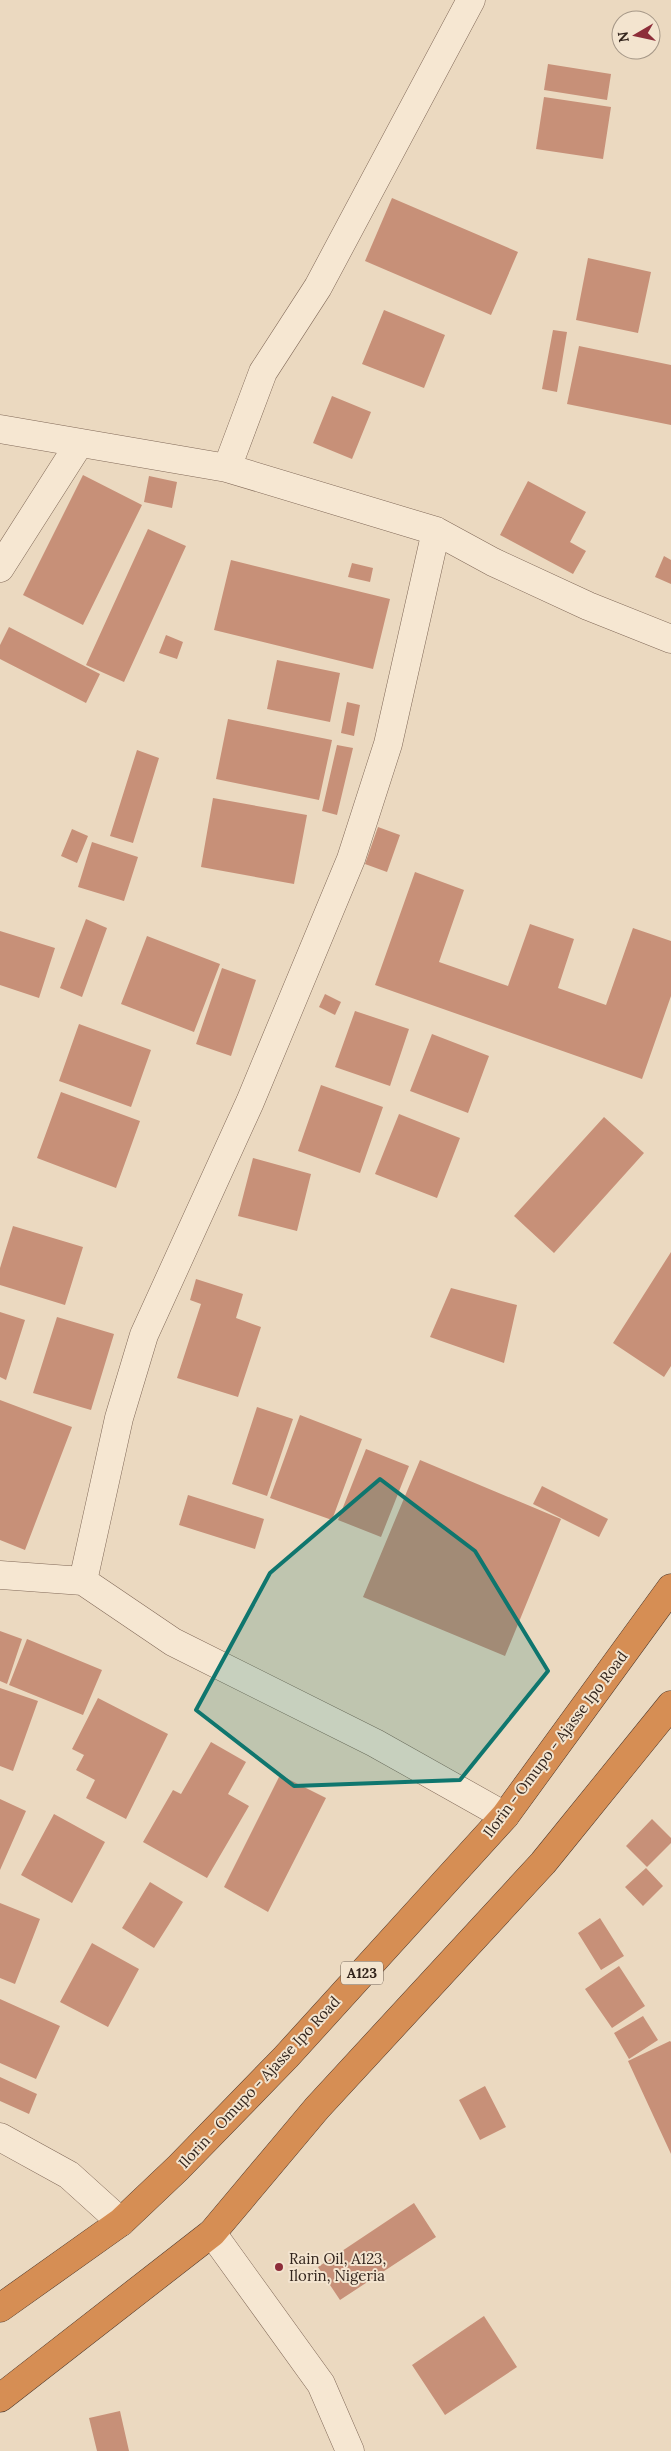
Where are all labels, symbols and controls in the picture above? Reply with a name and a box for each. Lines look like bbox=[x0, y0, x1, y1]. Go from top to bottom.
north arrow bbox=[611, 10, 661, 60]
text: N bbox=[613, 30, 633, 44]
street label: Ilorin - Omupo - Ajasse Ipo Road bbox=[479, 1647, 631, 1841]
road number: A123 bbox=[341, 1962, 383, 1985]
street label: Ilorin - Omupo - Ajasse Ipo Road bbox=[174, 1992, 344, 2172]
place label: Rain Oil, A123, Ilorin, Nigeria bbox=[289, 2249, 386, 2285]
marker: Rain Oil, A123, Ilorin, Nigeria bbox=[273, 2261, 285, 2273]

